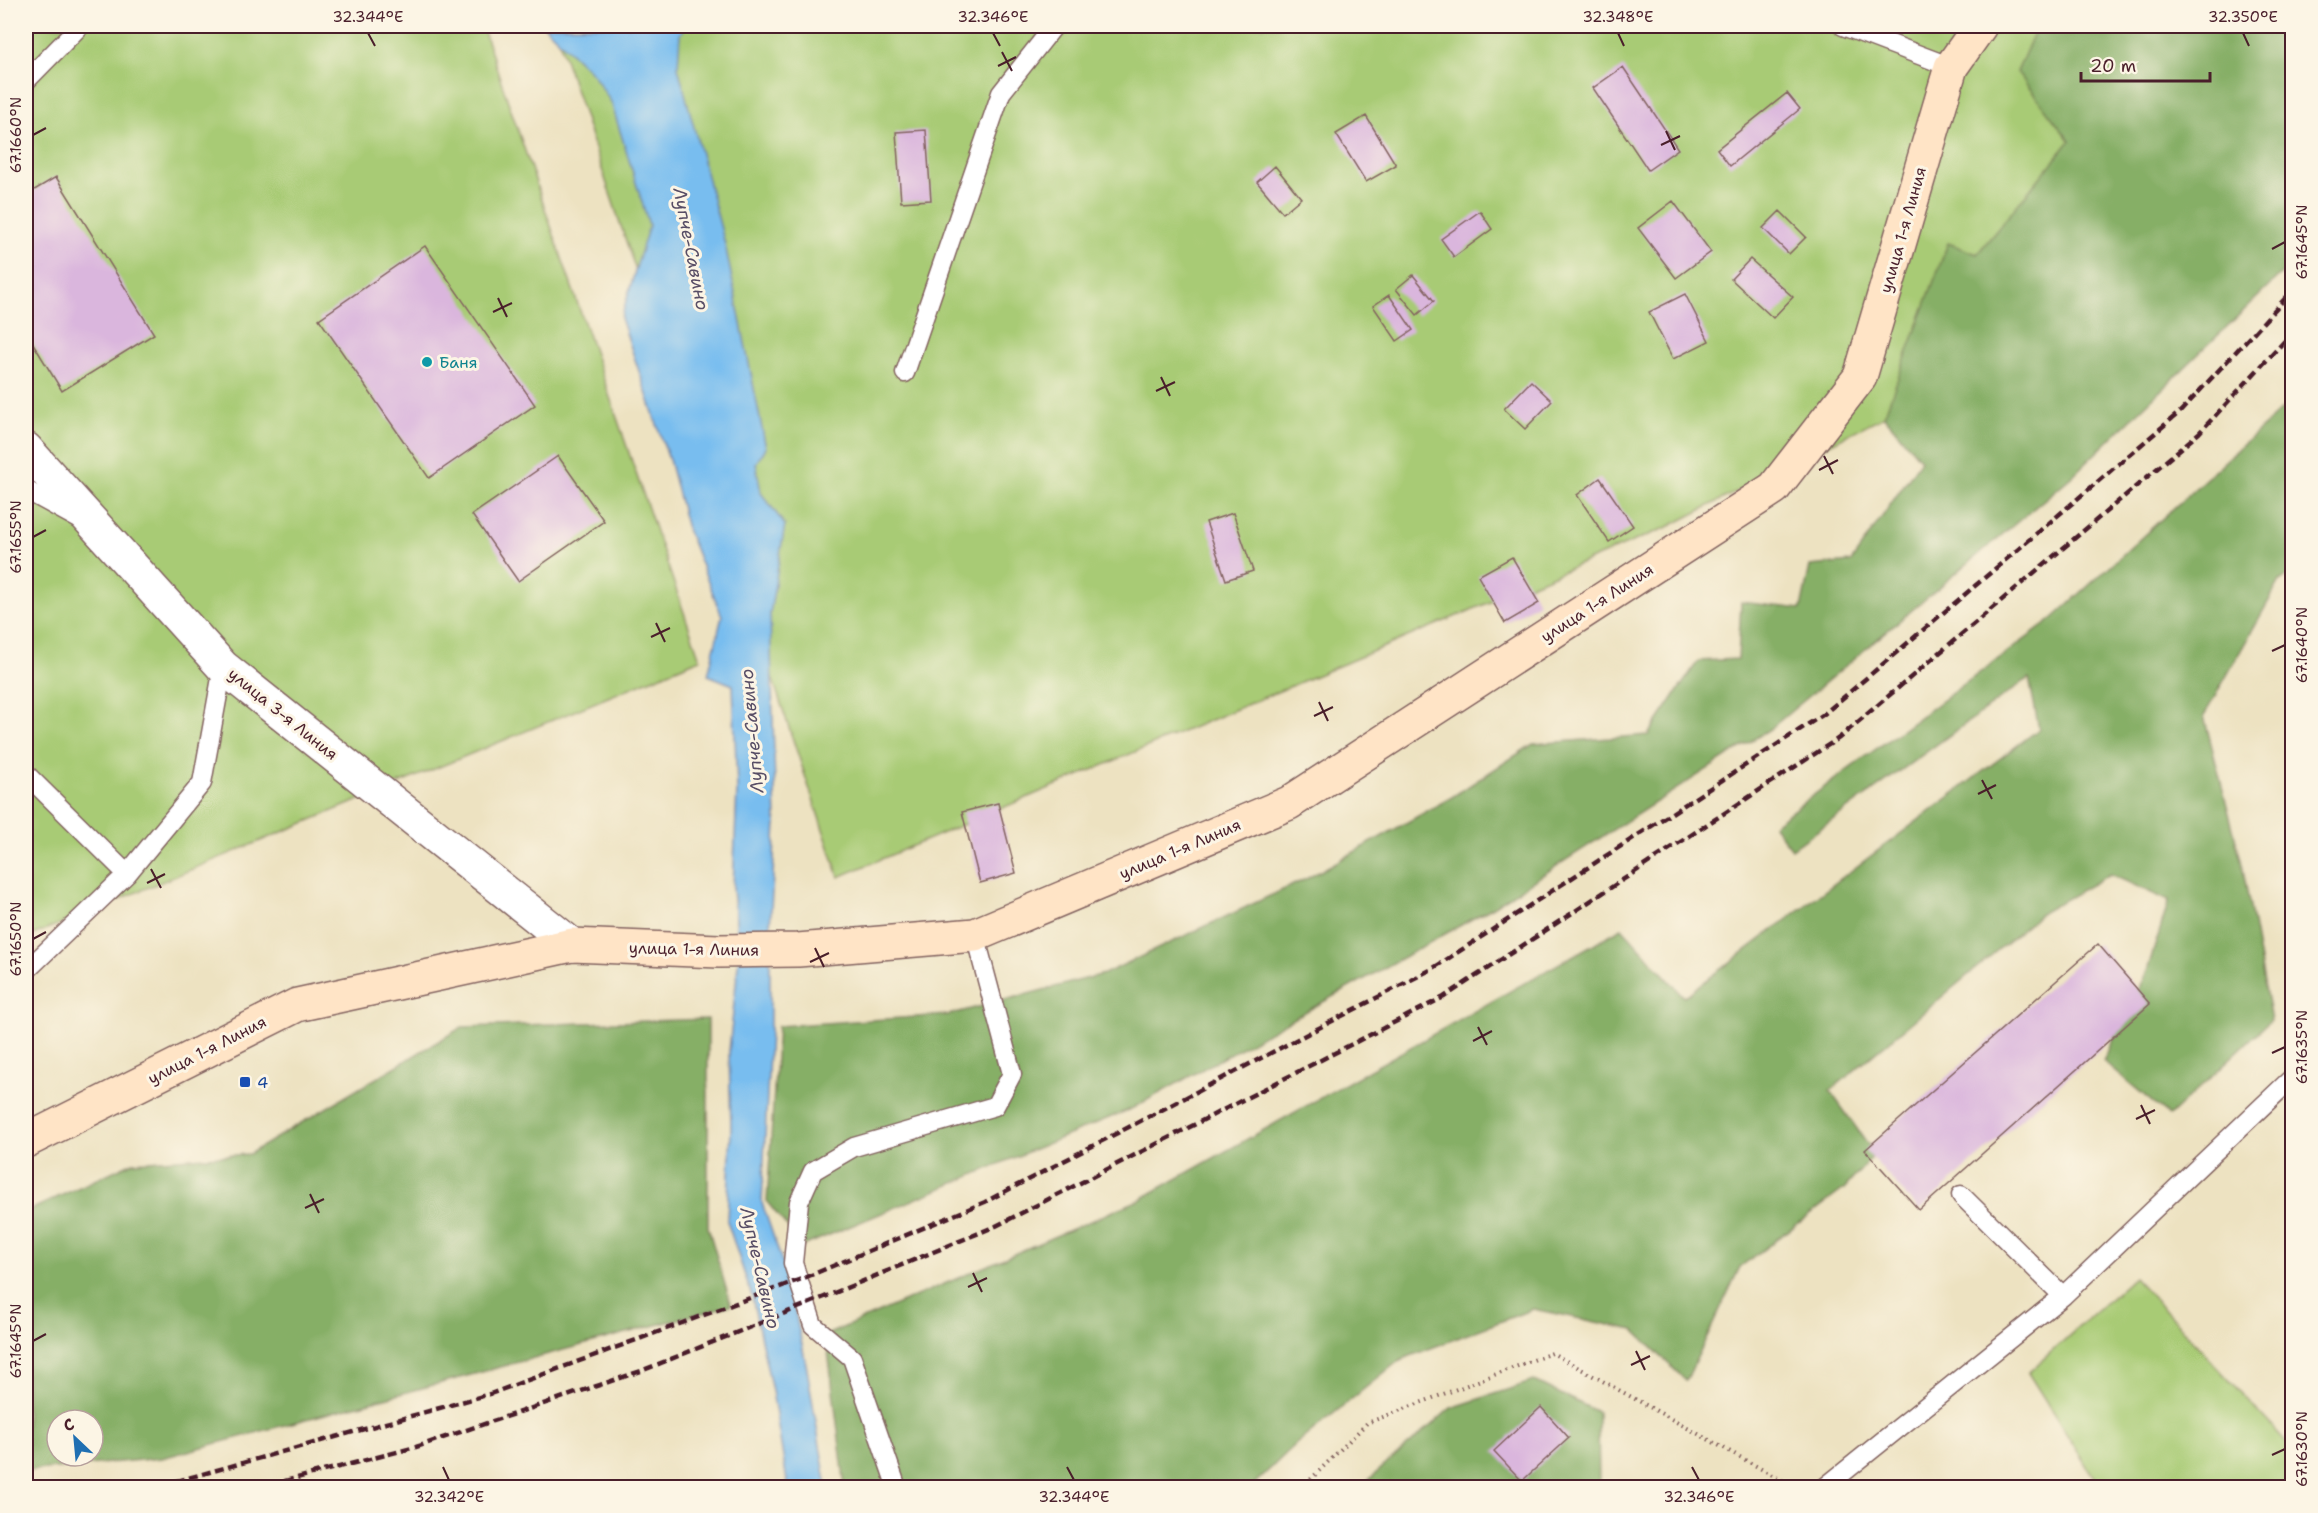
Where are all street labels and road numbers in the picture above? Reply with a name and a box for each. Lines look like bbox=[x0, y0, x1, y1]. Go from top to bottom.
street label: улица 1-я Линия bbox=[1875, 165, 1931, 295]
street label: улица 1-я Линия bbox=[1537, 559, 1657, 647]
street label: улица 3-я Линия bbox=[224, 663, 342, 765]
street label: улица 1-я Линия bbox=[1116, 814, 1244, 884]
street label: улица 1-я Линия bbox=[629, 937, 759, 961]
street label: улица 1-я Линия bbox=[144, 1011, 270, 1089]

